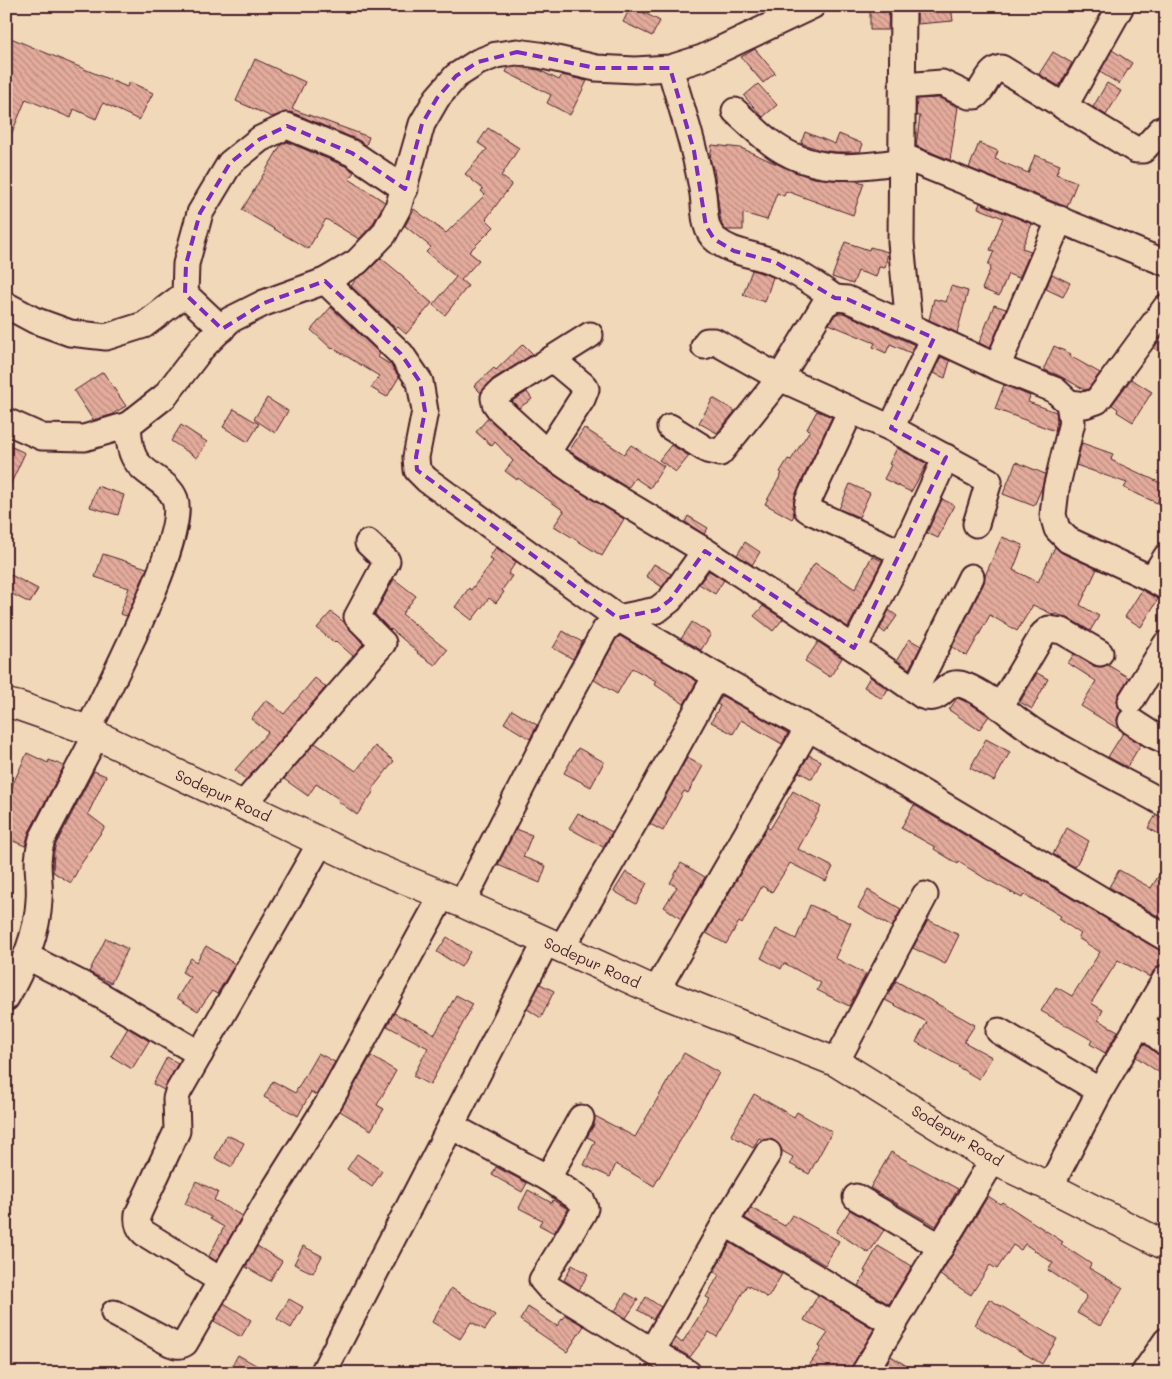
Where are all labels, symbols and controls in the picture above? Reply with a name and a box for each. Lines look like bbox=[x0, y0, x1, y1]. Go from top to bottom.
street label: Sodepur Road bbox=[172, 764, 274, 826]
street label: Sodepur Road bbox=[541, 932, 644, 992]
street label: Sodepur Road bbox=[908, 1100, 1007, 1170]

